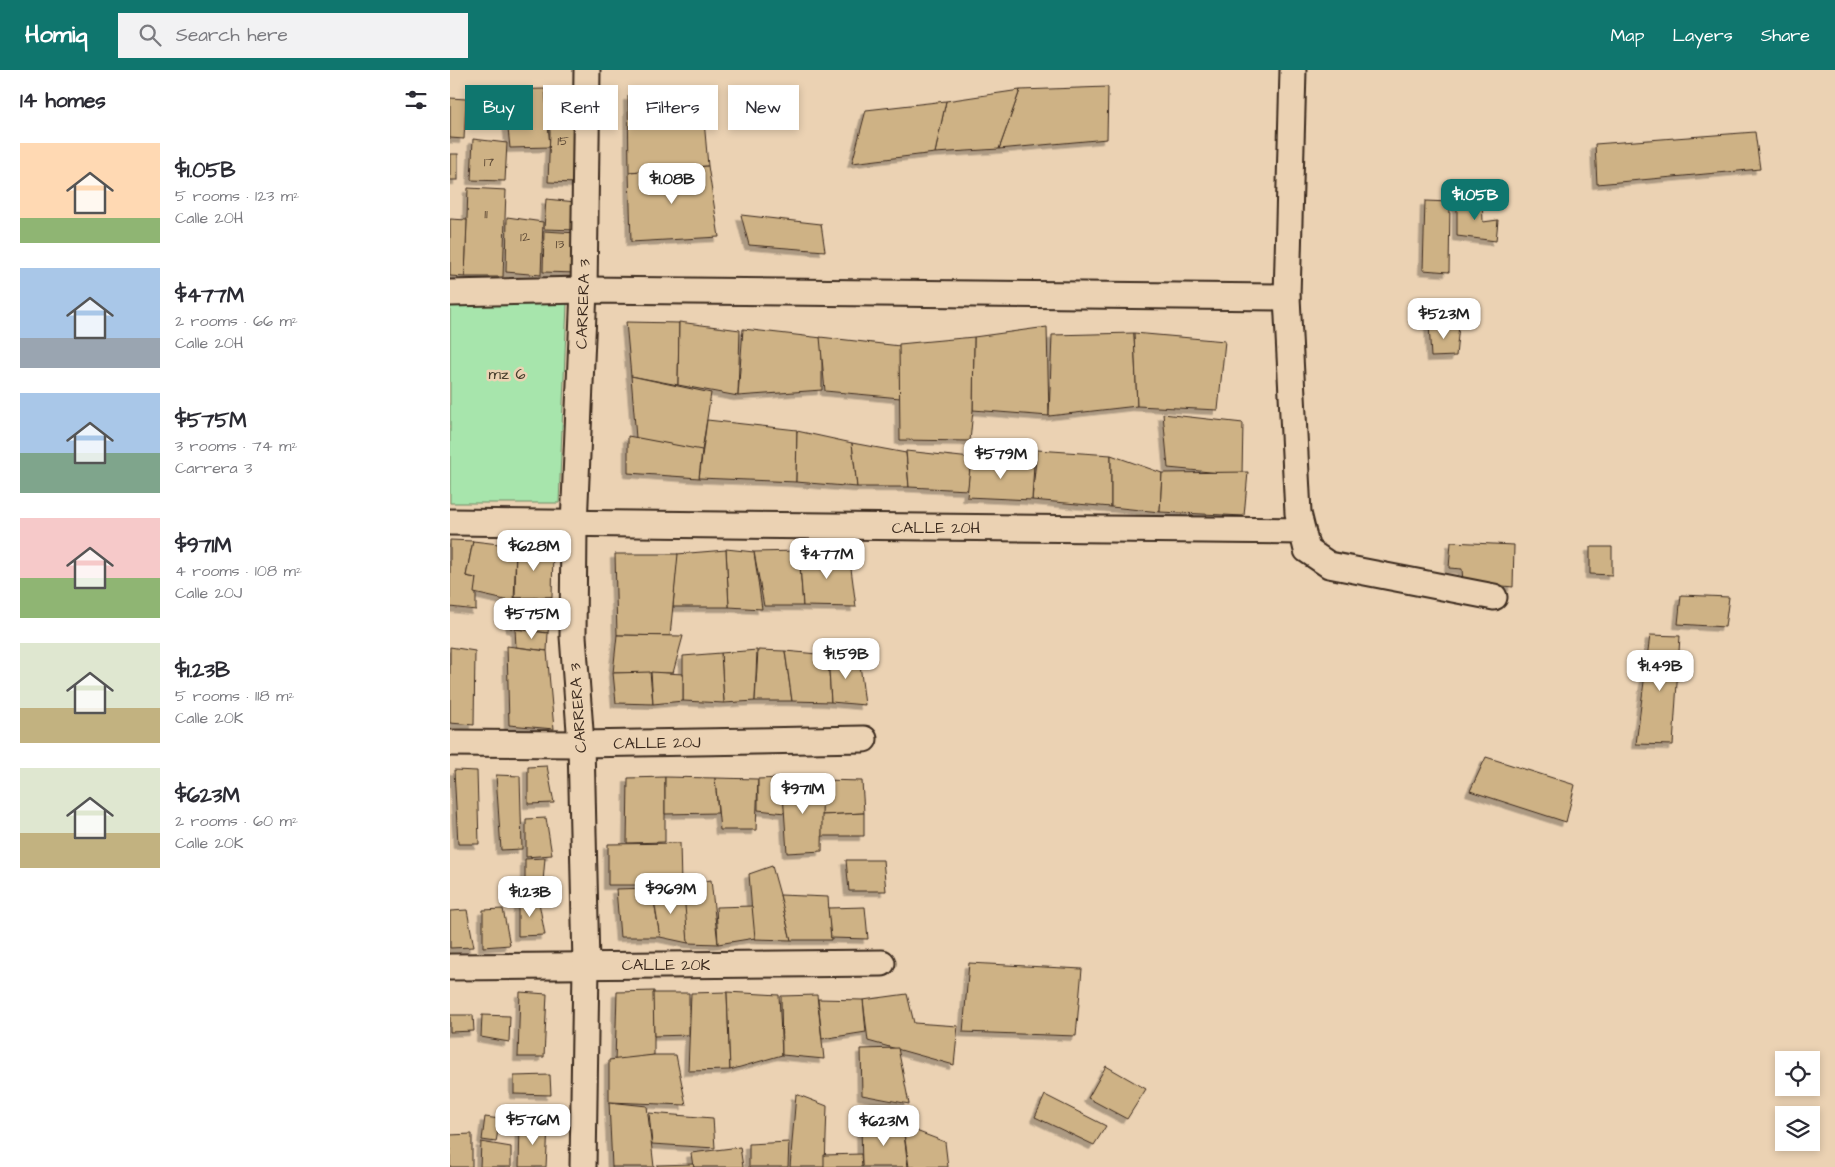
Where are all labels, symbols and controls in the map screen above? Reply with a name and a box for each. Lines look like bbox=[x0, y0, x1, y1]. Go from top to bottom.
search box bbox=[118, 13, 468, 58]
text: Homiq bbox=[25, 18, 88, 52]
icon: search bbox=[136, 21, 164, 49]
text: Search here bbox=[176, 22, 288, 49]
text: Map bbox=[1610, 23, 1644, 48]
text: Layers bbox=[1672, 23, 1733, 48]
text: Share bbox=[1761, 23, 1810, 48]
chip: Buy bbox=[465, 85, 533, 130]
chip: Rent bbox=[543, 85, 618, 130]
chip: Filters bbox=[628, 85, 718, 130]
chip: New bbox=[728, 85, 799, 130]
text: 14 homes bbox=[20, 86, 106, 115]
icon: filters bbox=[402, 86, 430, 114]
house number: 15 bbox=[557, 131, 569, 151]
house number: 17 bbox=[484, 152, 495, 172]
text: $1.05B bbox=[175, 156, 235, 185]
pin: $1.08B bbox=[631, 162, 713, 205]
icon: home bbox=[60, 163, 120, 223]
text: $1.08B bbox=[649, 168, 695, 190]
pin: $1.05B bbox=[1434, 178, 1516, 221]
text: $1.05B bbox=[1452, 184, 1498, 206]
text: 5 rooms · 123 m² bbox=[175, 185, 299, 207]
house number: 11 bbox=[484, 204, 488, 224]
text: Calle 20H bbox=[175, 207, 244, 229]
house number: 12 bbox=[520, 227, 530, 247]
house number: 13 bbox=[556, 234, 564, 254]
street label: CARRERA 3 bbox=[570, 259, 596, 349]
text: $477M bbox=[175, 281, 244, 310]
icon: home bbox=[60, 288, 120, 348]
pin: $523M bbox=[1409, 298, 1479, 340]
text: $523M bbox=[1419, 303, 1469, 325]
text: 2 rooms · 66 m² bbox=[175, 310, 298, 332]
text: Calle 20H bbox=[175, 332, 244, 354]
park label: mz 6 bbox=[489, 363, 525, 385]
text: $575M bbox=[175, 406, 247, 435]
icon: home bbox=[60, 413, 120, 473]
text: 3 rooms · 74 m² bbox=[175, 435, 298, 457]
pin: $579M bbox=[966, 438, 1036, 480]
text: $579M bbox=[975, 443, 1027, 465]
text: Carrera 3 bbox=[175, 457, 252, 479]
street label: CALLE 20H bbox=[892, 517, 981, 539]
pin: $628M bbox=[499, 530, 569, 572]
text: $971M bbox=[175, 531, 232, 560]
text: $628M bbox=[508, 535, 560, 557]
icon: home bbox=[60, 538, 120, 598]
pin: $477M bbox=[792, 538, 862, 580]
text: $477M bbox=[801, 543, 853, 565]
text: 4 rooms · 108 m² bbox=[175, 560, 302, 582]
text: Calle 20J bbox=[175, 582, 242, 604]
pin: $575M bbox=[497, 598, 567, 640]
text: $575M bbox=[505, 603, 559, 625]
pin: $1.59B bbox=[805, 638, 887, 680]
text: $1.59B bbox=[823, 643, 869, 665]
pin: $1.49B bbox=[1619, 650, 1701, 692]
text: $1.49B bbox=[1638, 655, 1682, 677]
text: $1.23B bbox=[175, 656, 230, 685]
street label: CARRERA 3 bbox=[564, 662, 592, 754]
icon: home bbox=[60, 663, 120, 723]
text: 5 rooms · 118 m² bbox=[175, 685, 294, 707]
text: Calle 20K bbox=[175, 707, 244, 729]
street label: CALLE 20J bbox=[613, 731, 701, 755]
pin: $971M bbox=[768, 772, 838, 815]
text: $971M bbox=[781, 778, 825, 800]
text: $623M bbox=[175, 781, 240, 810]
icon: home bbox=[60, 788, 120, 848]
text: 2 rooms · 60 m² bbox=[175, 810, 298, 832]
text: Calle 20K bbox=[175, 832, 244, 854]
pin: $969M bbox=[636, 872, 706, 915]
pin: $1.23B bbox=[489, 876, 571, 918]
text: $969M bbox=[646, 878, 696, 900]
text: $1.23B bbox=[509, 881, 551, 903]
street label: CALLE 20K bbox=[622, 954, 711, 976]
map controls bbox=[1775, 1051, 1820, 1151]
button: locate bbox=[1775, 1051, 1820, 1096]
pin: $576M bbox=[498, 1104, 568, 1146]
pin: $623M bbox=[849, 1104, 919, 1147]
button: layers bbox=[1775, 1106, 1820, 1151]
text: $576M bbox=[506, 1109, 560, 1131]
text: $623M bbox=[859, 1110, 909, 1132]

